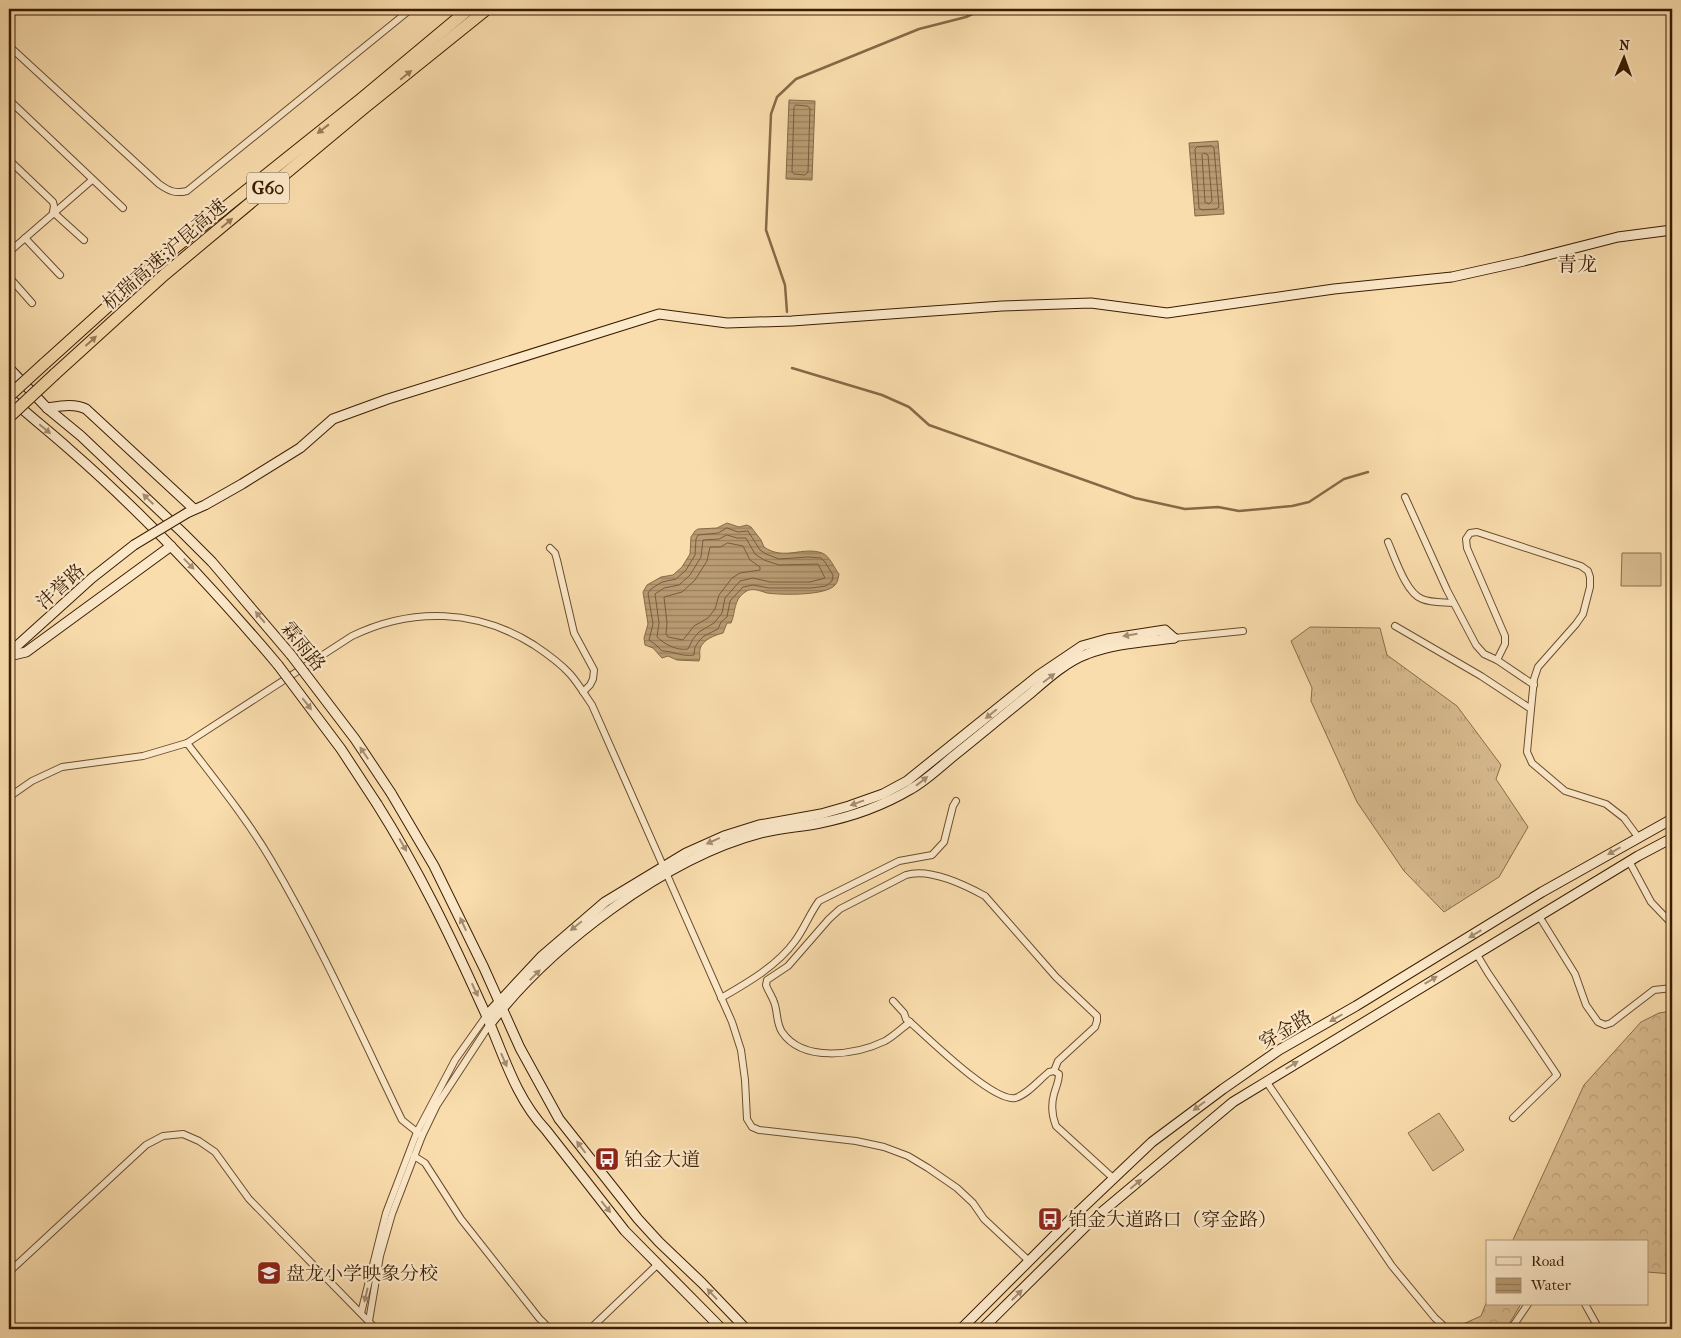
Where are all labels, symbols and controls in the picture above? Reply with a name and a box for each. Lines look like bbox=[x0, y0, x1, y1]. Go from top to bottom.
north arrow bbox=[1598, 32, 1648, 82]
text: N bbox=[1619, 37, 1630, 54]
one-way arrow bbox=[399, 69, 412, 80]
one-way arrow bbox=[317, 124, 330, 135]
road number: G60 bbox=[247, 172, 289, 204]
street label: 杭瑞高速;沪昆高速 bbox=[98, 195, 231, 315]
one-way arrow bbox=[220, 217, 233, 228]
district label: 青龙 bbox=[1557, 253, 1597, 276]
one-way arrow bbox=[84, 335, 96, 347]
one-way arrow bbox=[39, 423, 52, 434]
one-way arrow bbox=[142, 493, 154, 505]
one-way arrow bbox=[183, 558, 195, 570]
street label: 沣誉路 bbox=[32, 559, 89, 614]
one-way arrow bbox=[254, 611, 265, 624]
street label: 霖雨路 bbox=[277, 618, 330, 676]
one-way arrow bbox=[1121, 631, 1137, 639]
one-way arrow bbox=[1042, 673, 1055, 684]
one-way arrow bbox=[302, 697, 313, 710]
one-way arrow bbox=[985, 709, 998, 720]
one-way arrow bbox=[359, 746, 369, 759]
one-way arrow bbox=[915, 775, 928, 786]
one-way arrow bbox=[849, 799, 864, 807]
one-way arrow bbox=[706, 837, 720, 845]
one-way arrow bbox=[398, 839, 407, 852]
one-way arrow bbox=[1608, 846, 1621, 855]
one-way arrow bbox=[459, 917, 468, 932]
one-way arrow bbox=[569, 921, 582, 932]
one-way arrow bbox=[1468, 929, 1481, 938]
one-way arrow bbox=[528, 969, 540, 981]
one-way arrow bbox=[1424, 976, 1437, 985]
one-way arrow bbox=[472, 983, 480, 997]
street label: 穿金路 bbox=[1255, 1006, 1316, 1054]
one-way arrow bbox=[1328, 1014, 1343, 1022]
one-way arrow bbox=[500, 1053, 508, 1068]
one-way arrow bbox=[1286, 1060, 1299, 1069]
one-way arrow bbox=[1192, 1101, 1206, 1111]
one-way arrow bbox=[576, 1140, 586, 1154]
bus stop icon: 铂金大道 bbox=[594, 1146, 620, 1172]
place label: 铂金大道 bbox=[624, 1149, 700, 1171]
one-way arrow bbox=[1129, 1178, 1141, 1190]
one-way arrow bbox=[601, 1201, 612, 1214]
bus stop icon: 铂金大道路口（穿金路） bbox=[1037, 1206, 1063, 1232]
place label: 铂金大道路口（穿金路） bbox=[1068, 1209, 1277, 1231]
legend bbox=[1486, 1240, 1648, 1306]
text: Road bbox=[1531, 1252, 1565, 1270]
school or university icon: 盘龙小学映象分校 bbox=[256, 1260, 282, 1286]
place label: 盘龙小学映象分校 bbox=[286, 1263, 438, 1285]
text: Water bbox=[1530, 1276, 1571, 1294]
one-way arrow bbox=[361, 1288, 369, 1304]
one-way arrow bbox=[706, 1288, 718, 1300]
one-way arrow bbox=[1011, 1289, 1023, 1301]

